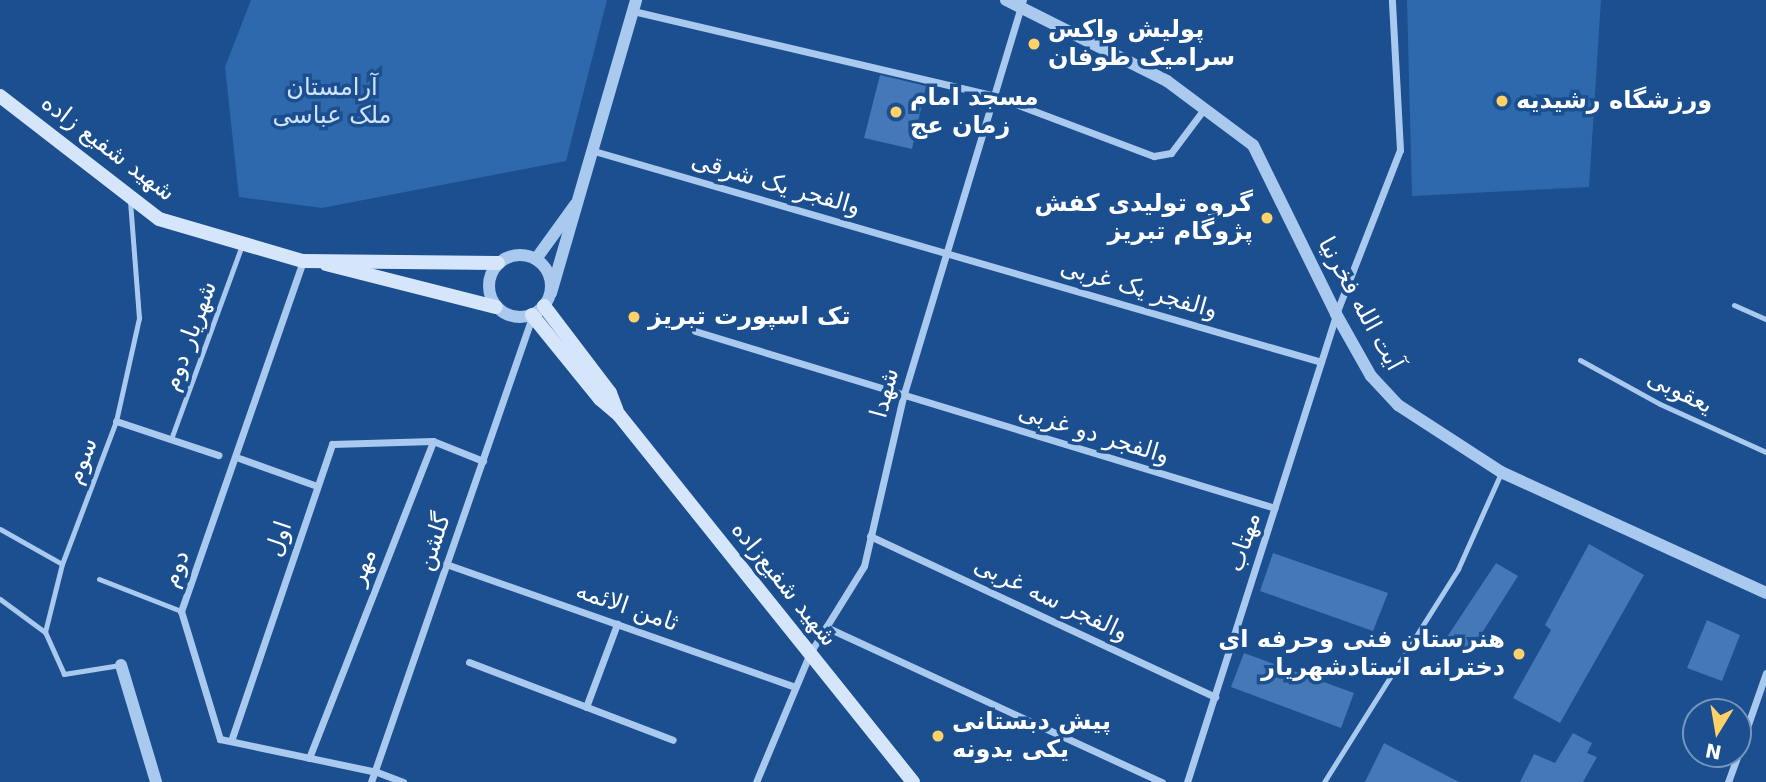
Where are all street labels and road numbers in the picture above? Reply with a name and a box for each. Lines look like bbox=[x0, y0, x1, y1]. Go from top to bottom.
street label: شهید شفیع زاده bbox=[35, 88, 181, 208]
street label: والفجر یک شرقی bbox=[688, 146, 864, 222]
street label: آیت الله فخرنیا bbox=[1311, 232, 1409, 376]
street label: والفجر یک غربی bbox=[1057, 253, 1221, 325]
street label: شهریار دوم bbox=[157, 277, 223, 395]
street label: یعقوبی bbox=[1642, 364, 1718, 420]
street label: شهدا bbox=[865, 365, 905, 421]
street label: والفجر دو غربی bbox=[1015, 397, 1173, 471]
street label: سوم bbox=[60, 434, 104, 488]
street label: گلشن bbox=[411, 509, 457, 575]
street label: مهتاب bbox=[1221, 509, 1267, 575]
street label: شهید شفیع‌زاده bbox=[725, 516, 843, 652]
street label: اول bbox=[260, 517, 298, 561]
street label: مهر bbox=[343, 544, 383, 590]
street label: دوم bbox=[156, 547, 196, 591]
street label: والفجر سه غربی bbox=[969, 551, 1133, 647]
street label: ثامن الائمه bbox=[572, 576, 682, 638]

